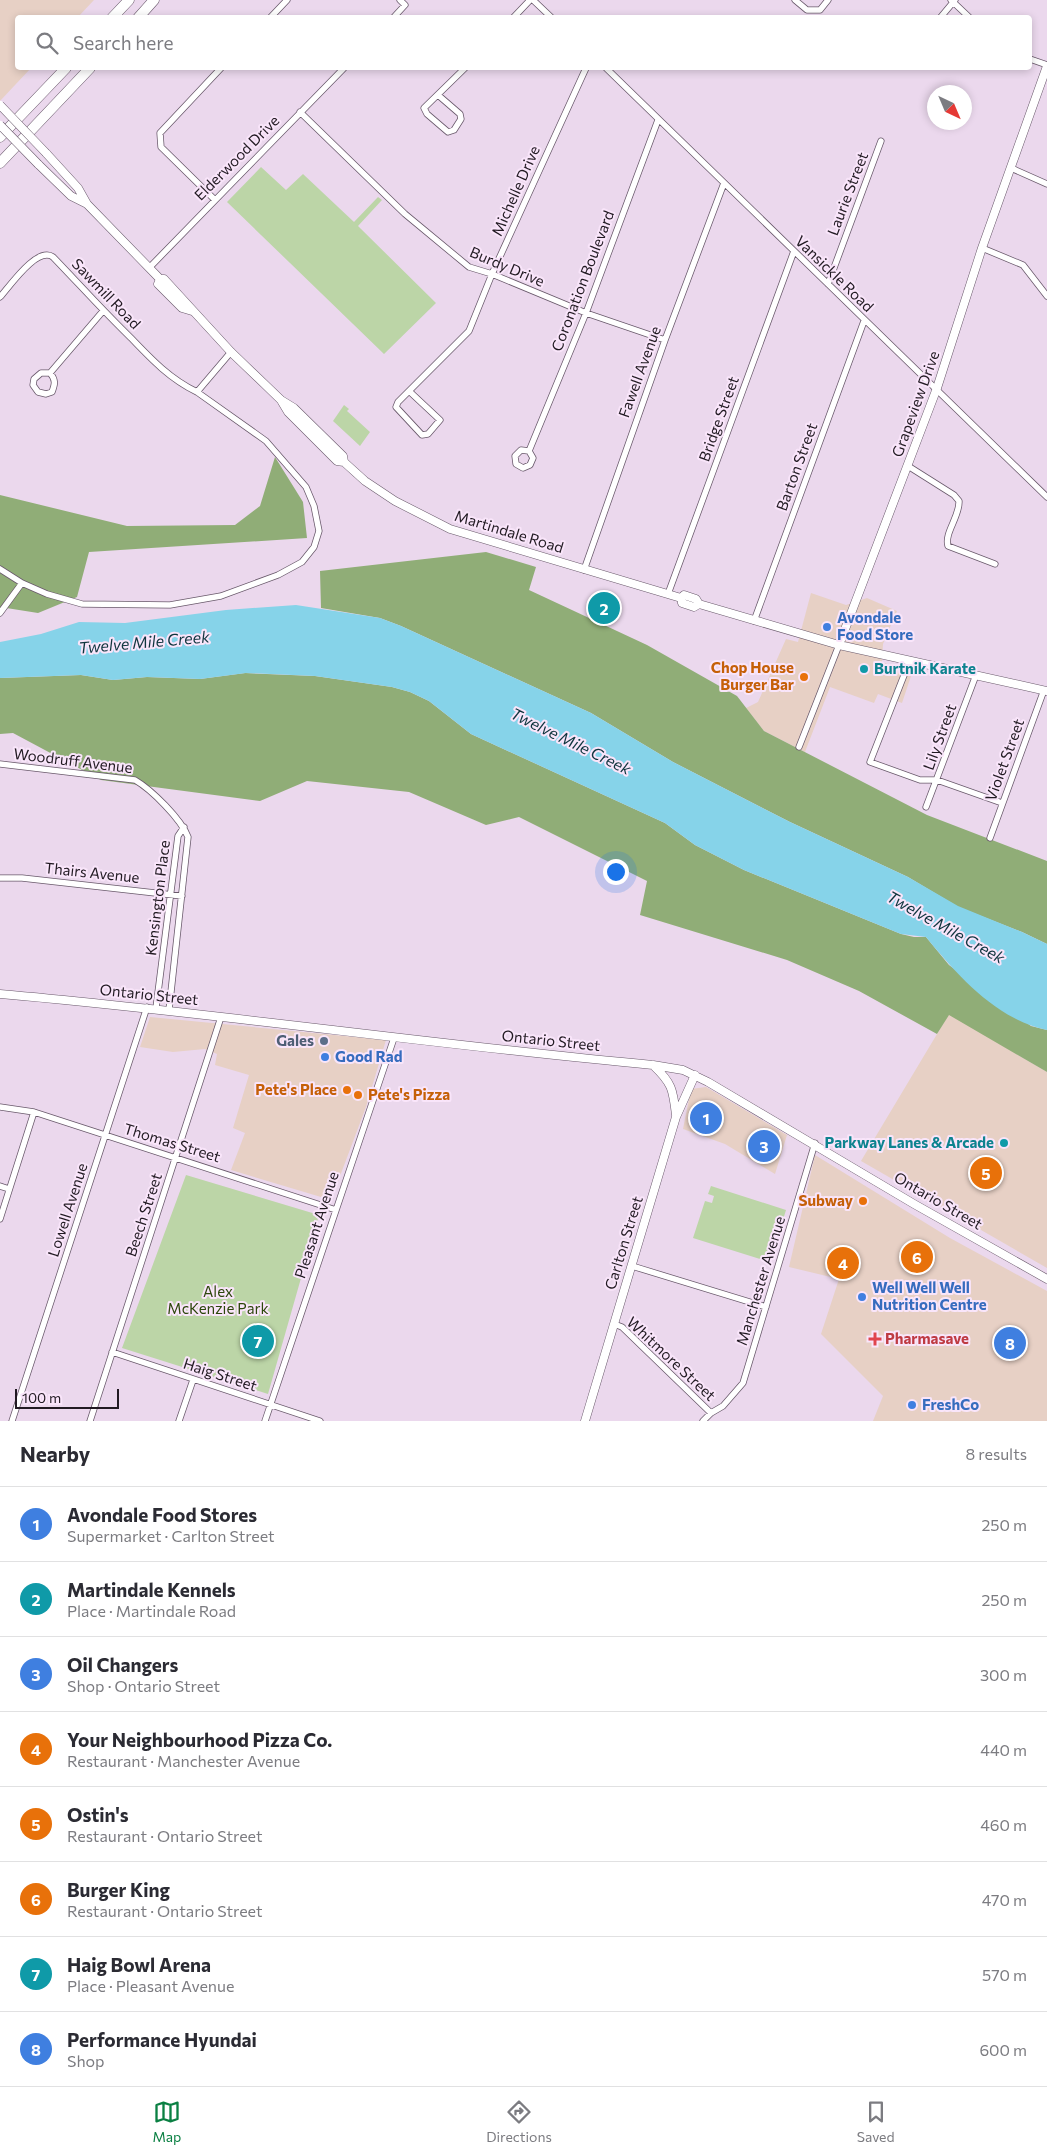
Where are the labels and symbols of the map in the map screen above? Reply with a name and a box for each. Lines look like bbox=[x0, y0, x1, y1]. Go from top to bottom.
north arrow bbox=[927, 85, 972, 130]
street label: Elderwood Drive bbox=[190, 111, 283, 204]
street label: Michelle Drive bbox=[487, 143, 543, 238]
street label: Laurie Street bbox=[823, 149, 871, 238]
street label: Coronation Boulevard bbox=[547, 208, 617, 353]
street label: Vansickle Road bbox=[792, 231, 878, 315]
street label: Burdy Drive bbox=[467, 242, 547, 290]
street label: Sawmill Road bbox=[69, 254, 145, 332]
street label: Fawell Avenue bbox=[614, 323, 664, 420]
street label: Grapeview Drive bbox=[888, 348, 943, 459]
street label: Bridge Street bbox=[694, 374, 742, 464]
street label: Barton Street bbox=[772, 420, 820, 513]
street label: Martindale Road bbox=[453, 506, 566, 556]
pin: 2 bbox=[588, 589, 620, 627]
place label: Avondale Food Store bbox=[837, 608, 913, 643]
marker: Avondale Food Store bbox=[821, 621, 833, 633]
water label: Twelve Mile Creek bbox=[78, 626, 211, 657]
place label: Chop House Burger Bar bbox=[711, 658, 794, 693]
place label: Burtnik Karate bbox=[874, 659, 976, 677]
marker: Burtnik Karate bbox=[858, 663, 870, 675]
marker: Chop House Burger Bar bbox=[798, 671, 810, 683]
street label: Lily Street bbox=[919, 701, 959, 772]
water label: Twelve Mile Creek bbox=[508, 703, 635, 778]
street label: Violet Street bbox=[981, 716, 1027, 803]
street label: Woodruff Avenue bbox=[13, 744, 134, 776]
street label: Kensington Place bbox=[141, 839, 173, 957]
street label: Thairs Avenue bbox=[44, 858, 141, 886]
your location bbox=[603, 859, 629, 885]
water label: Twelve Mile Creek bbox=[884, 886, 1009, 967]
street label: Ontario Street bbox=[99, 980, 199, 1008]
street label: Ontario Street bbox=[501, 1026, 601, 1054]
place label: Gales bbox=[276, 1031, 314, 1049]
marker: Gales bbox=[318, 1035, 330, 1047]
place label: Good Rad bbox=[335, 1047, 402, 1065]
marker: Good Rad bbox=[319, 1051, 331, 1063]
place label: Pete's Place bbox=[255, 1080, 337, 1098]
marker: Pete's Place bbox=[341, 1084, 353, 1096]
place label: Pete's Pizza bbox=[368, 1085, 450, 1103]
marker: Pete's Pizza bbox=[352, 1089, 364, 1101]
pin: 1 bbox=[690, 1099, 722, 1137]
street label: Thomas Street bbox=[122, 1119, 223, 1165]
pin: 3 bbox=[748, 1127, 780, 1165]
place label: Parkway Lanes & Arcade bbox=[824, 1133, 994, 1151]
marker: Parkway Lanes & Arcade bbox=[998, 1137, 1010, 1149]
pin: 5 bbox=[970, 1154, 1002, 1192]
street label: Lowell Avenue bbox=[43, 1160, 91, 1259]
street label: Ontario Street bbox=[891, 1168, 986, 1233]
street label: Pleasant Avenue bbox=[290, 1169, 342, 1280]
street label: Beech Street bbox=[121, 1171, 165, 1259]
place label: Subway bbox=[799, 1191, 854, 1209]
street label: Carlton Street bbox=[600, 1194, 646, 1292]
marker: Subway bbox=[857, 1195, 869, 1207]
street label: Manchester Avenue bbox=[732, 1214, 788, 1348]
pin: 6 bbox=[901, 1238, 933, 1276]
pin: 4 bbox=[827, 1244, 859, 1282]
place label: Well Well Well Nutrition Centre bbox=[872, 1278, 987, 1313]
park label: Alex McKenzie Park bbox=[167, 1282, 269, 1317]
marker: Well Well Well Nutrition Centre bbox=[856, 1291, 868, 1303]
street label: Whitmore Street bbox=[624, 1313, 720, 1404]
pin: 7 bbox=[242, 1322, 274, 1360]
pin: 8 bbox=[994, 1324, 1026, 1362]
place label: Pharmasave bbox=[885, 1329, 969, 1347]
marker: Pharmasave bbox=[869, 1333, 881, 1345]
street label: Haig Street bbox=[181, 1354, 259, 1394]
scale bar bbox=[15, 1386, 119, 1409]
place label: FreshCo bbox=[922, 1395, 979, 1413]
marker: FreshCo bbox=[906, 1399, 918, 1411]

